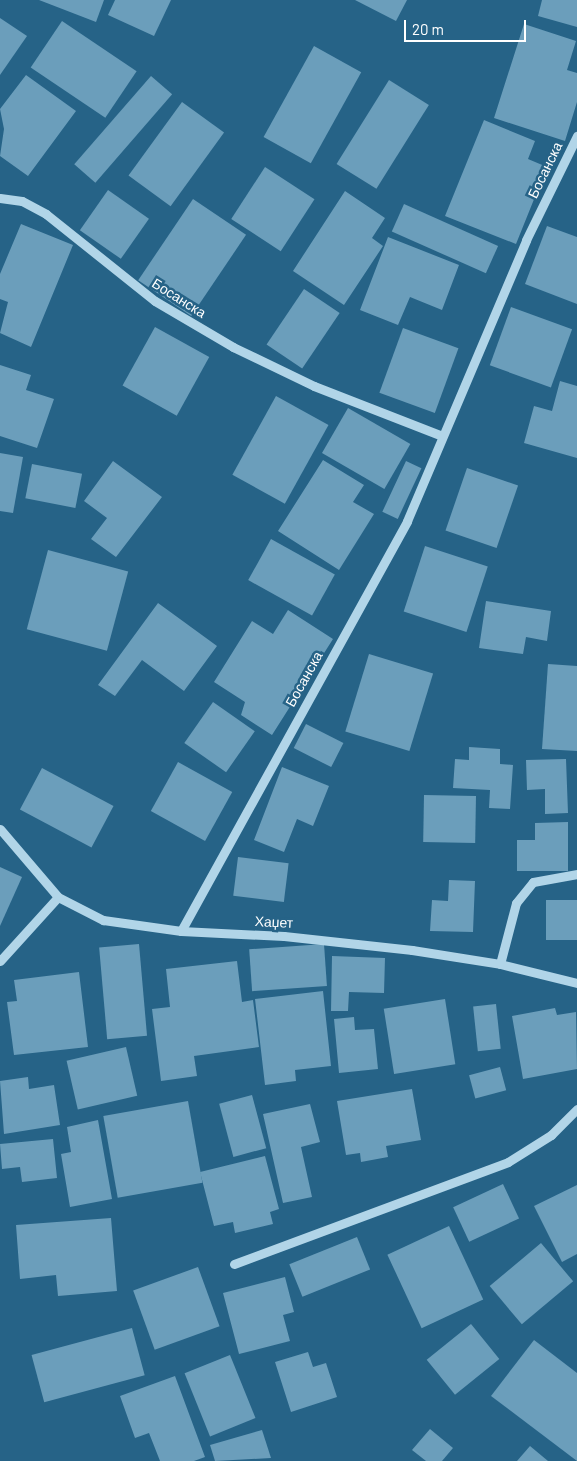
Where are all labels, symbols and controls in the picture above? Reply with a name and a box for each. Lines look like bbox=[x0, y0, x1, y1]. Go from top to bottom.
scale bar bbox=[407, 10, 530, 42]
text: 20 m bbox=[412, 20, 444, 38]
street label: Босанска bbox=[524, 139, 566, 201]
street label: Босанска bbox=[149, 275, 209, 321]
street label: Босанска bbox=[282, 648, 326, 710]
street label: Хаџет bbox=[254, 913, 294, 931]

